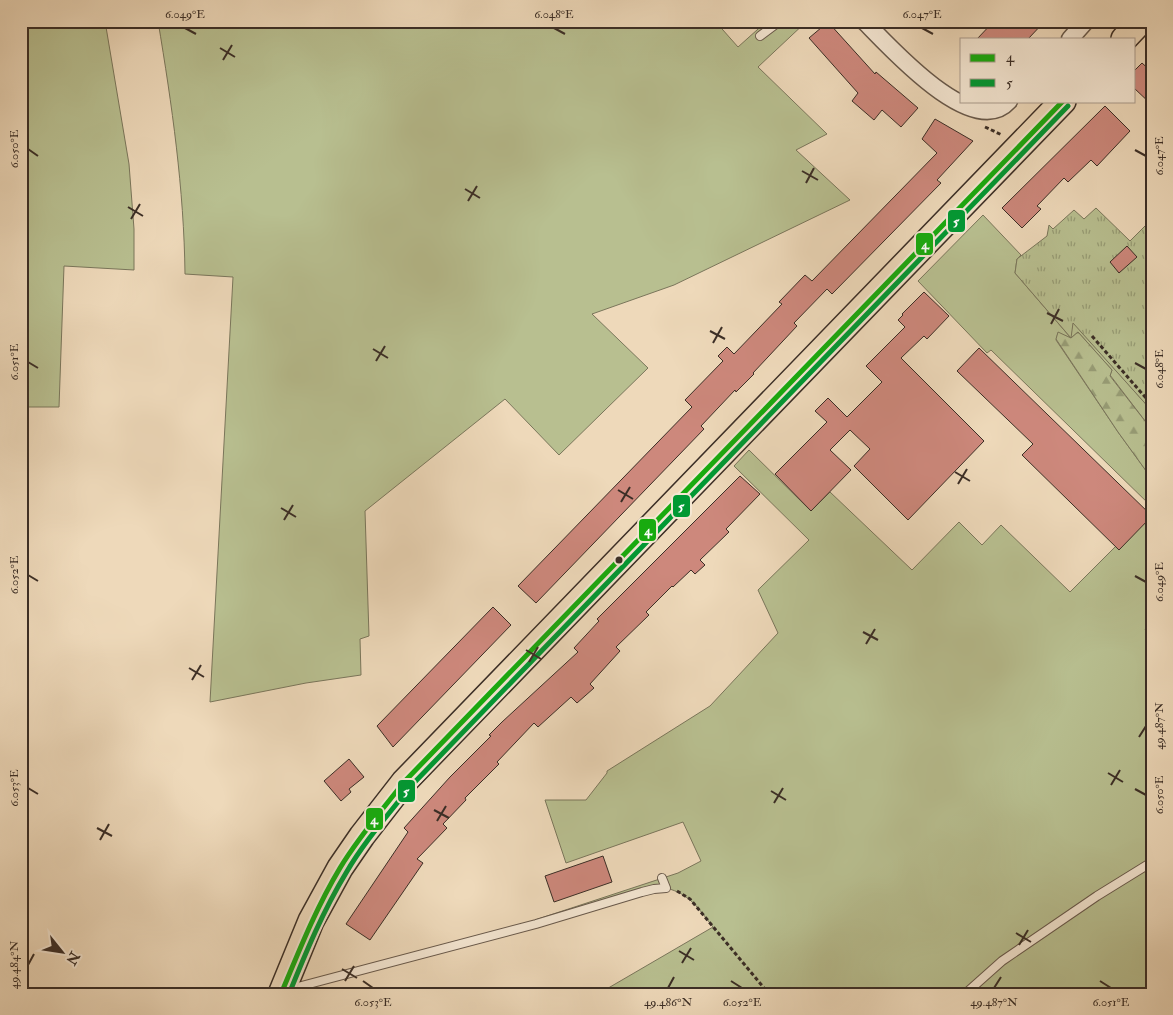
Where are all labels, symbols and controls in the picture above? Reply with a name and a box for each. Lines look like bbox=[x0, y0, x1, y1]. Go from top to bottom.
text: 6.049°E bbox=[165, 7, 205, 22]
text: 6.048°E bbox=[534, 7, 574, 22]
text: 6.047°E bbox=[902, 7, 942, 22]
legend bbox=[960, 38, 1136, 102]
text: 4 bbox=[1006, 48, 1015, 67]
text: 5 bbox=[1006, 74, 1013, 93]
text: 6.050°E bbox=[7, 129, 22, 168]
text: 6.047°E bbox=[1152, 136, 1167, 176]
line badge: 5 bbox=[947, 209, 966, 233]
text: 5 bbox=[953, 213, 960, 230]
line badge: 4 bbox=[915, 232, 934, 256]
text: 4 bbox=[920, 236, 930, 253]
text: 6.051°E bbox=[7, 343, 22, 380]
text: 6.048°E bbox=[1152, 349, 1167, 389]
line badge: 5 bbox=[672, 494, 691, 518]
text: 5 bbox=[678, 498, 685, 515]
line badge: 4 bbox=[638, 518, 657, 542]
text: 4 bbox=[643, 522, 653, 539]
text: 6.052°E bbox=[7, 555, 22, 594]
unlabelled marker bbox=[614, 555, 624, 565]
text: 6.049°E bbox=[1152, 562, 1167, 602]
text: 49.487°N bbox=[1152, 702, 1167, 750]
text: 6.053°E bbox=[7, 769, 22, 807]
text: 6.050°E bbox=[1152, 775, 1167, 814]
line badge: 5 bbox=[397, 779, 416, 803]
text: 5 bbox=[403, 783, 410, 800]
line badge: 4 bbox=[365, 807, 384, 831]
text: 4 bbox=[369, 811, 379, 828]
north arrow bbox=[38, 928, 88, 978]
text: 49.484°N bbox=[7, 940, 22, 989]
text: N bbox=[62, 948, 84, 968]
text: 6.053°E bbox=[354, 995, 392, 1010]
text: 49.486°N bbox=[644, 995, 692, 1010]
text: 6.052°E bbox=[723, 995, 762, 1010]
text: 49.487°N bbox=[970, 995, 1018, 1010]
text: 6.051°E bbox=[1093, 995, 1130, 1010]

